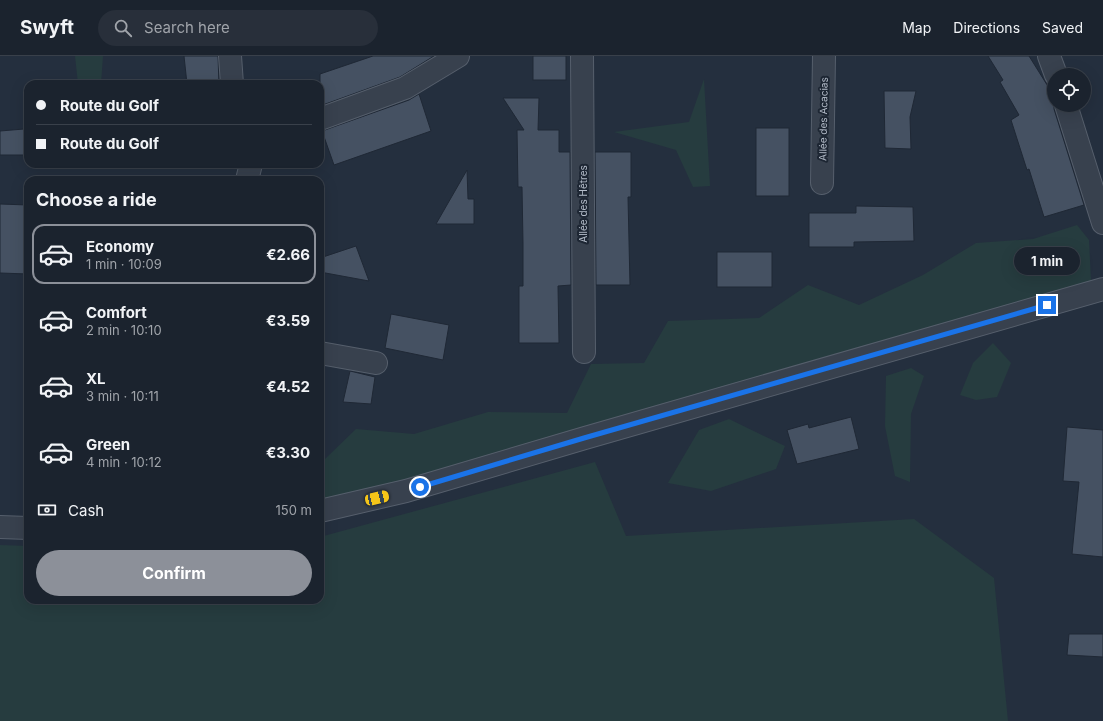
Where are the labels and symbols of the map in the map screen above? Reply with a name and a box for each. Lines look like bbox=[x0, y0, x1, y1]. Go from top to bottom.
street label: Allée des Acacias bbox=[816, 77, 830, 161]
street label: Allée des Hêtres bbox=[577, 165, 589, 243]
callout: 1 min bbox=[1014, 247, 1080, 275]
route end bbox=[1038, 296, 1056, 314]
route start bbox=[411, 478, 429, 496]
car bbox=[364, 489, 390, 507]

